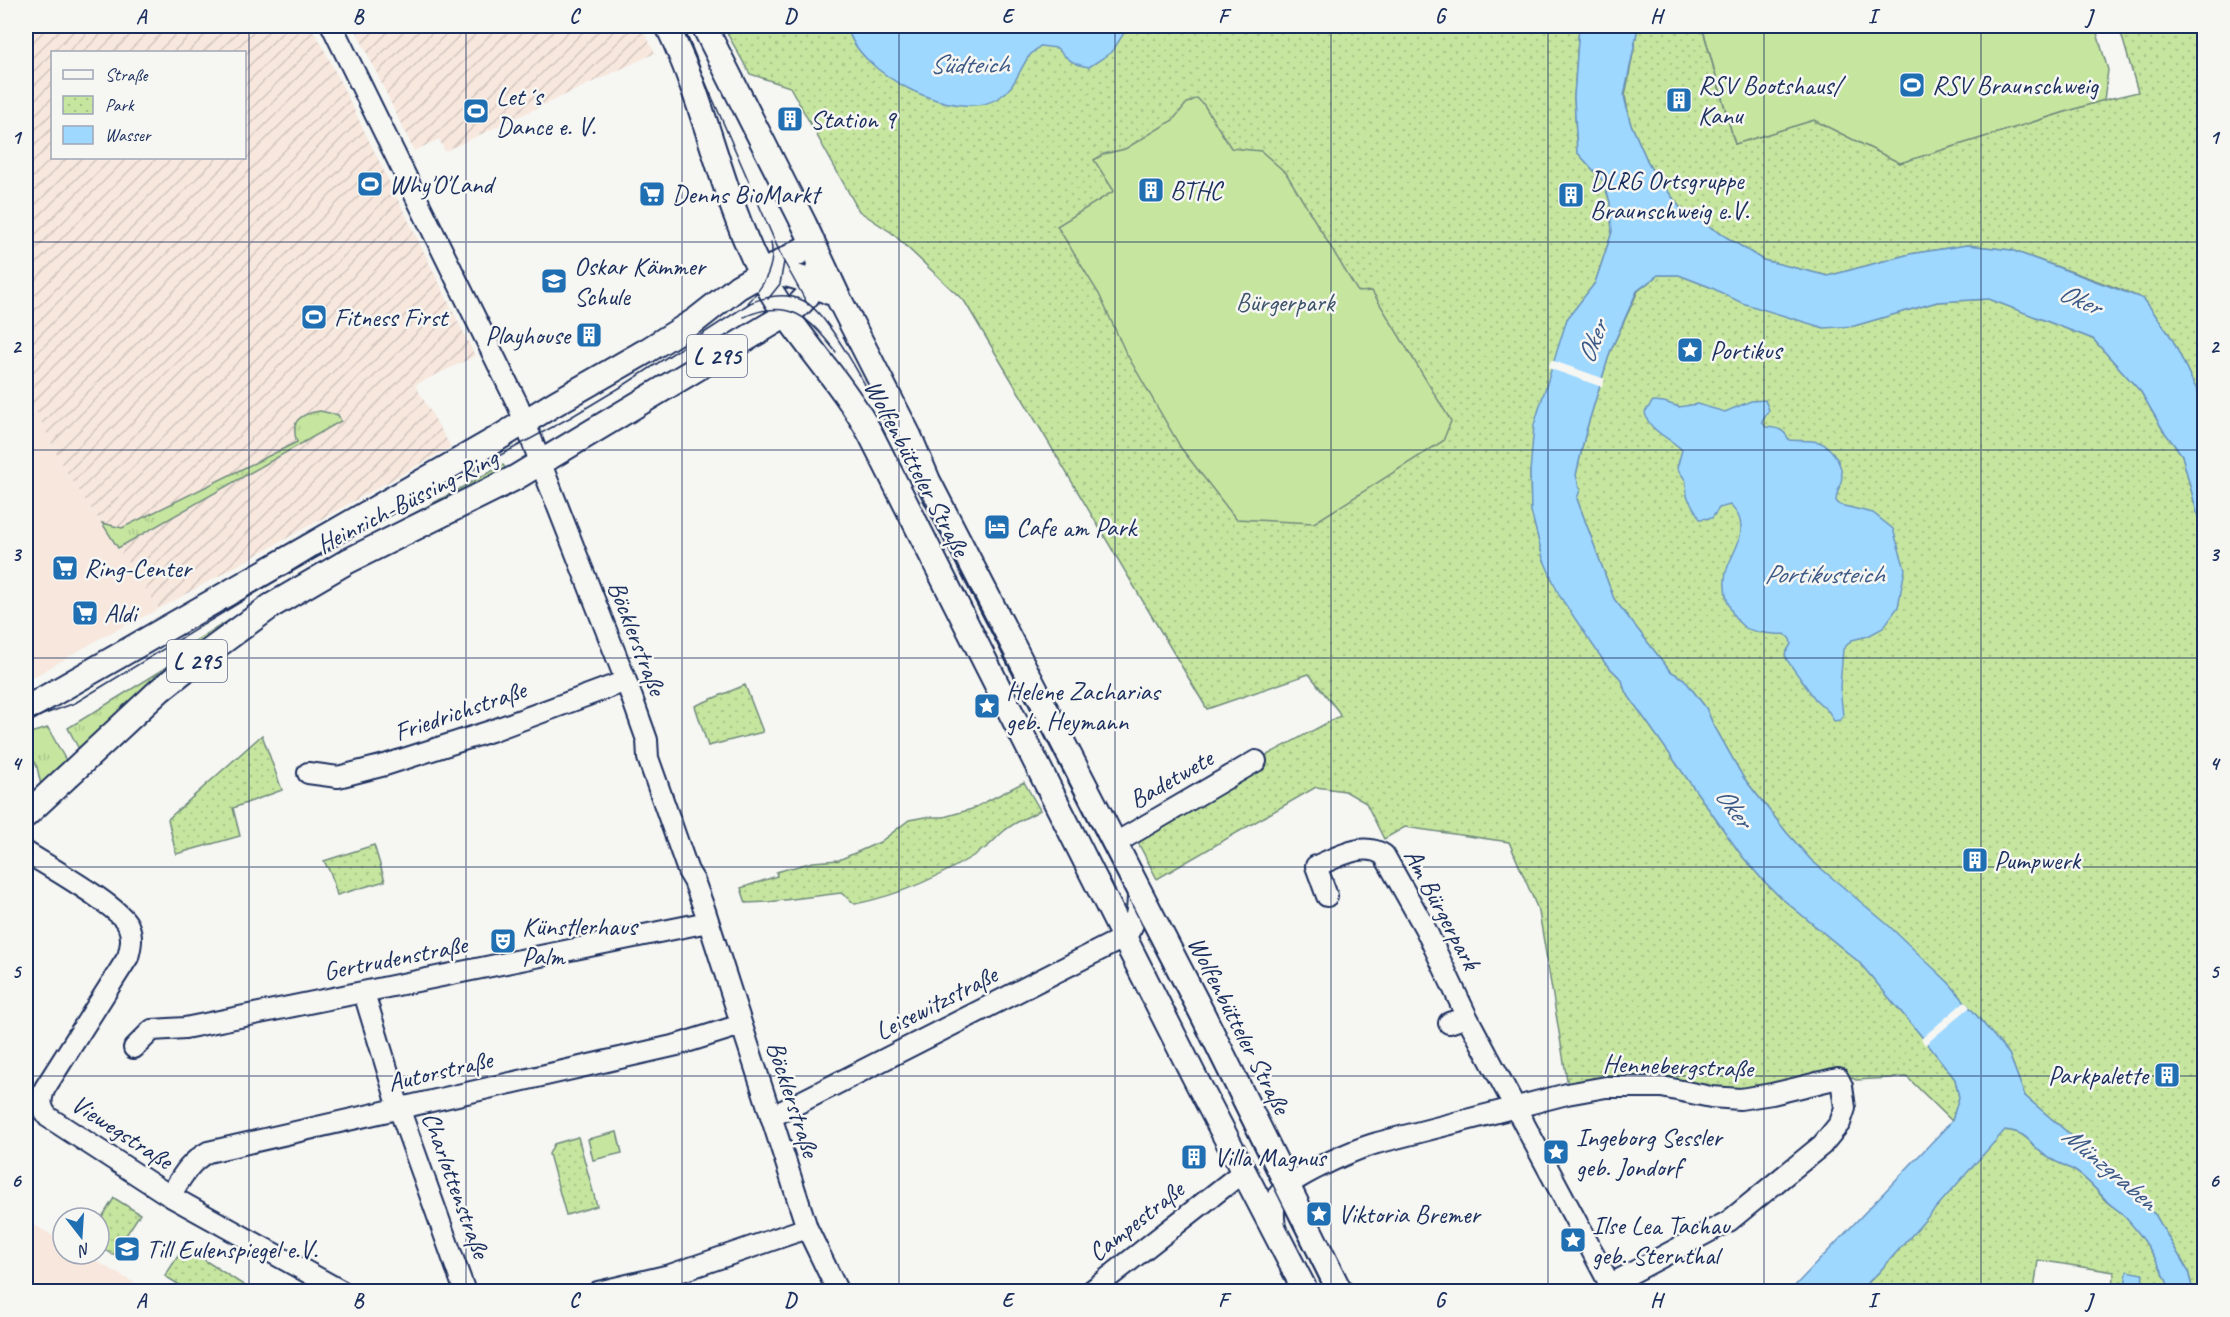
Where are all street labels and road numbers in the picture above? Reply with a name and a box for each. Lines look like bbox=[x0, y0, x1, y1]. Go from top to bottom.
road number: L 295 bbox=[687, 335, 747, 377]
street label: Wolfenbütteler Straße bbox=[857, 374, 979, 564]
street label: Heinrich-Büssing-Ring bbox=[311, 440, 505, 561]
street label: Böcklerstraße bbox=[600, 576, 675, 702]
road number: L 295 bbox=[167, 640, 227, 682]
street label: Friedrichstraße bbox=[390, 672, 532, 749]
street label: Badetwete bbox=[1123, 741, 1221, 816]
street label: Am Bürgerpark bbox=[1396, 843, 1489, 977]
street label: Gertrudenstraße bbox=[320, 927, 472, 988]
street label: Wolfenbütteler Straße bbox=[1180, 931, 1299, 1122]
street label: Leisewitzstraße bbox=[869, 957, 1005, 1048]
street label: Böcklerstraße bbox=[759, 1037, 828, 1163]
street label: Autorstraße bbox=[385, 1042, 498, 1099]
street label: Hennebergstraße bbox=[1602, 1047, 1756, 1085]
street label: Viewegstraße bbox=[65, 1087, 181, 1178]
street label: Charlottenstraße bbox=[414, 1107, 499, 1265]
street label: Campestraße bbox=[1081, 1172, 1193, 1269]

